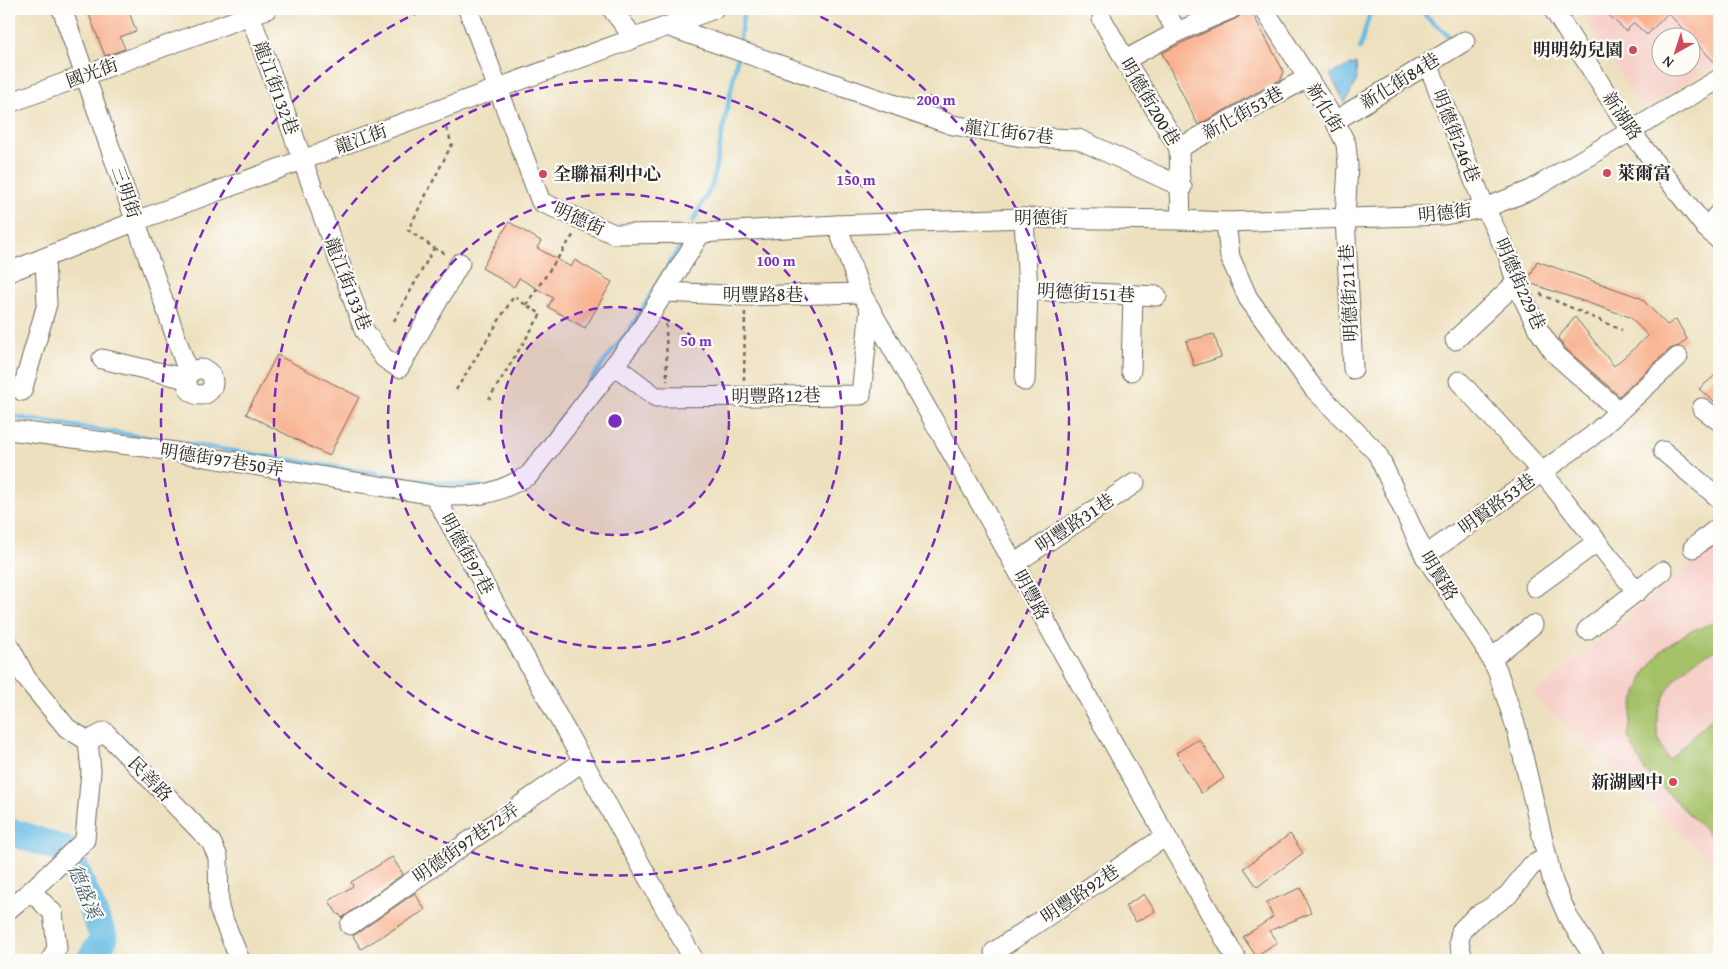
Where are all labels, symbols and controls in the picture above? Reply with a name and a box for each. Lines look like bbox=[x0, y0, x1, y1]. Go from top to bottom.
north arrow bbox=[1650, 28, 1700, 78]
place label: 明明幼兒園 bbox=[1533, 36, 1623, 63]
street label: 龍江街132巷 bbox=[247, 37, 306, 138]
marker: 明明幼兒園 bbox=[1627, 44, 1639, 56]
street label: 新化街84巷 bbox=[1355, 45, 1445, 116]
street label: 國光街 bbox=[62, 51, 122, 94]
text: N bbox=[1657, 51, 1678, 73]
street label: 明德街200巷 bbox=[1114, 53, 1187, 151]
street label: 新化街 bbox=[1300, 78, 1351, 138]
street label: 新化街53巷 bbox=[1197, 79, 1288, 146]
street label: 明德街246巷 bbox=[1426, 85, 1487, 186]
street label: 新湖路 bbox=[1596, 86, 1649, 146]
text: 200 m bbox=[916, 89, 956, 110]
street label: 龍江街67巷 bbox=[963, 113, 1055, 150]
street label: 龍江街 bbox=[331, 117, 391, 160]
place label: 萊爾富 bbox=[1617, 159, 1671, 186]
place label: 全聯福利中心 bbox=[553, 160, 661, 187]
street label: 三明街 bbox=[105, 162, 148, 222]
marker: 萊爾富 bbox=[1601, 167, 1613, 179]
marker: 全聯福利中心 bbox=[537, 168, 549, 180]
text: 150 m bbox=[836, 169, 876, 190]
street label: 明德街 bbox=[549, 195, 609, 242]
street label: 明德街 bbox=[1417, 196, 1473, 229]
street label: 明德街 bbox=[1014, 204, 1068, 231]
street label: 龍江街133巷 bbox=[318, 233, 379, 334]
street label: 明德街229巷 bbox=[1488, 234, 1553, 334]
street label: 明德街211巷 bbox=[1332, 243, 1365, 343]
text: 100 m bbox=[756, 250, 796, 271]
street label: 明德街151巷 bbox=[1036, 276, 1136, 309]
street label: 明豐路8巷 bbox=[723, 281, 803, 308]
text: 50 m bbox=[680, 330, 712, 351]
street label: 明豐路12巷 bbox=[731, 381, 821, 410]
centre of rings bbox=[606, 412, 624, 430]
street label: 明德街97巷50弄 bbox=[158, 436, 286, 483]
street label: 明賢路53巷 bbox=[1453, 466, 1541, 541]
street label: 明豐路31巷 bbox=[1030, 486, 1119, 559]
street label: 明德街97巷 bbox=[434, 508, 501, 599]
street label: 明賢路 bbox=[1414, 546, 1465, 606]
street label: 明豐路 bbox=[1007, 565, 1056, 625]
street label: 民善路 bbox=[122, 750, 179, 807]
place label: 新湖國中 bbox=[1591, 768, 1663, 795]
marker: 新湖國中 bbox=[1667, 776, 1679, 788]
street label: 明德街97巷72弄 bbox=[407, 796, 525, 889]
street label: 明豐路92巷 bbox=[1035, 857, 1124, 930]
water label: 德盛溪 bbox=[61, 859, 109, 925]

